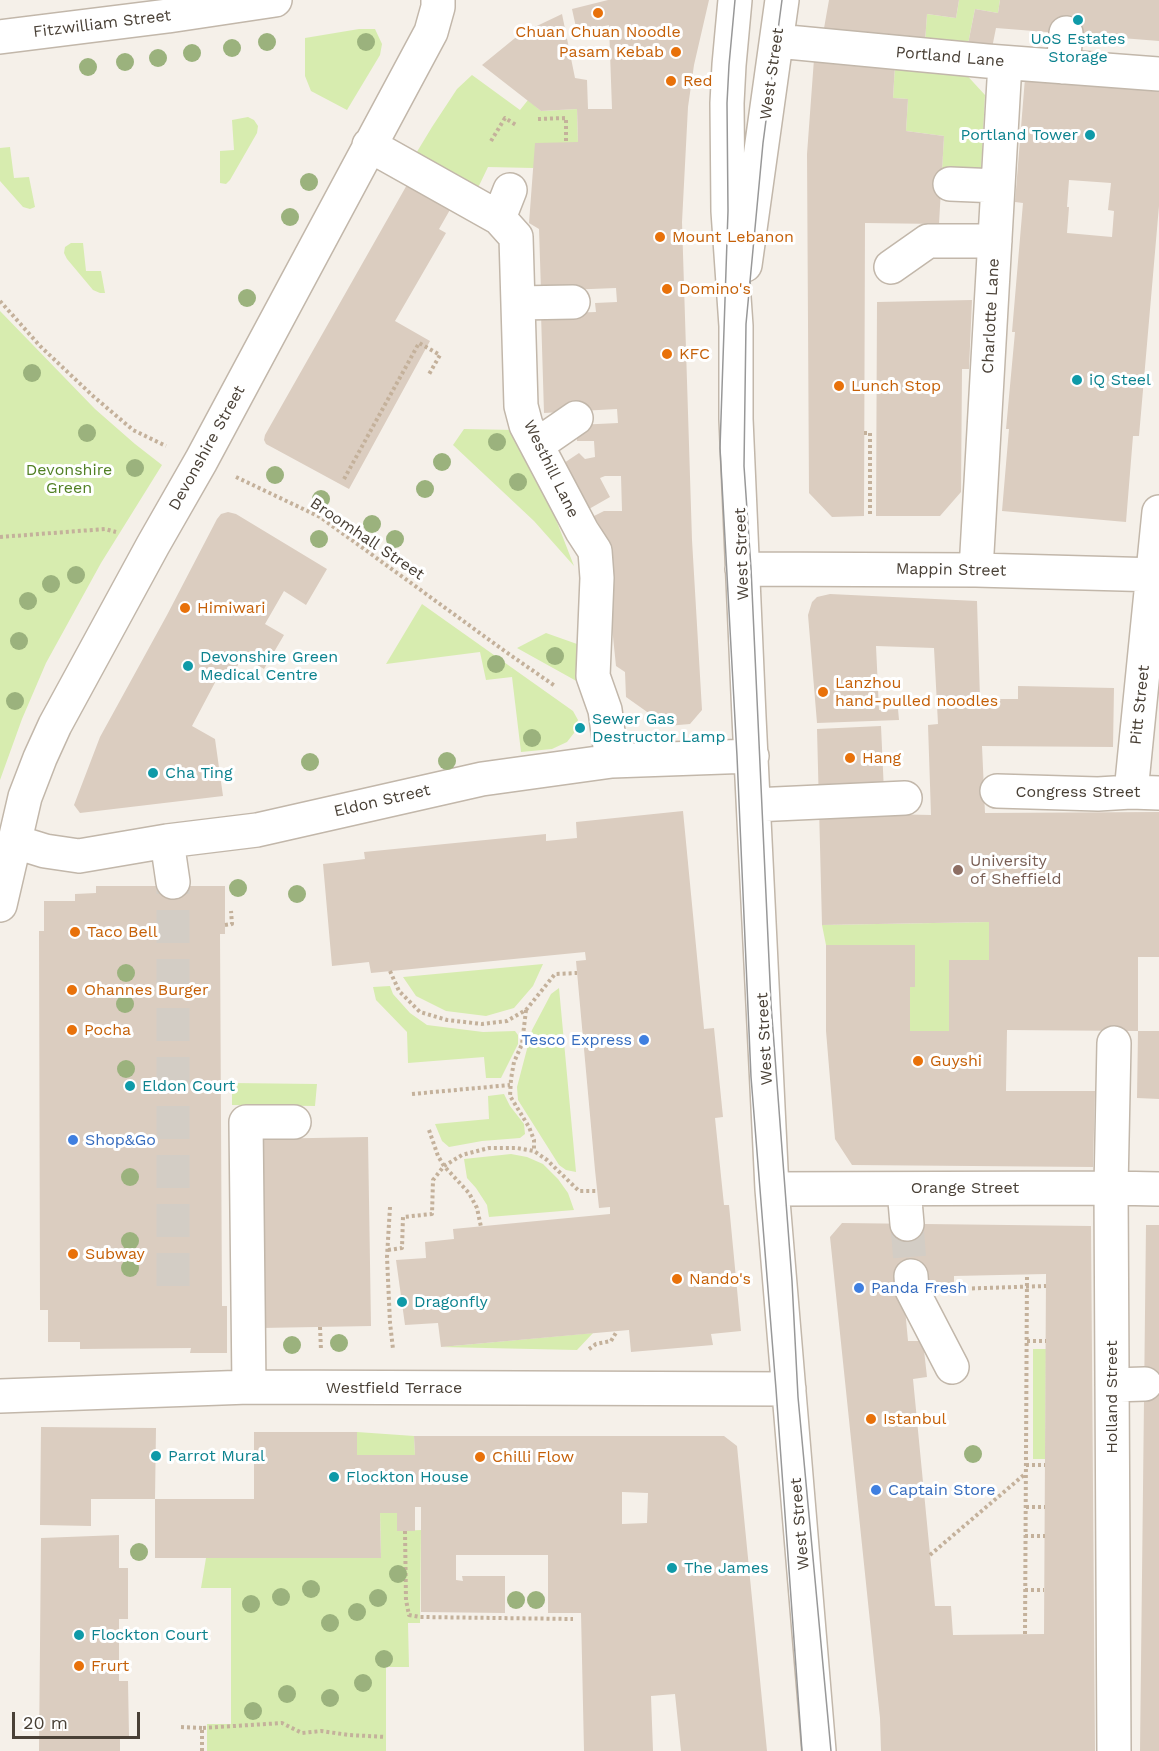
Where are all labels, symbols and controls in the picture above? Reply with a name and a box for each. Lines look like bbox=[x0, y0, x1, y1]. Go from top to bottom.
street label: Fitzwilliam Street bbox=[32, 6, 172, 42]
marker: Chuan Chuan Noodle bbox=[591, 6, 605, 20]
marker: UoS Estates Storage bbox=[1071, 13, 1085, 27]
place label: Chuan Chuan Noodle bbox=[515, 22, 681, 42]
street label: West Street bbox=[756, 27, 788, 121]
place label: UoS Estates Storage bbox=[1031, 29, 1125, 67]
place label: Pasam Kebab bbox=[559, 42, 664, 62]
street label: Portland Lane bbox=[895, 43, 1005, 71]
marker: Pasam Kebab bbox=[669, 45, 683, 59]
place label: Red bbox=[683, 71, 713, 91]
marker: Red bbox=[664, 74, 678, 88]
place label: Portland Tower bbox=[961, 125, 1078, 145]
marker: Portland Tower bbox=[1083, 128, 1097, 142]
place label: Mount Lebanon bbox=[672, 227, 794, 247]
marker: Mount Lebanon bbox=[653, 230, 667, 244]
street label: Charlotte Lane bbox=[978, 258, 1004, 374]
place label: Domino's bbox=[679, 279, 751, 299]
marker: Domino's bbox=[660, 282, 674, 296]
place label: KFC bbox=[679, 344, 710, 364]
marker: KFC bbox=[660, 347, 674, 361]
place label: iQ Steel bbox=[1089, 370, 1151, 390]
marker: iQ Steel bbox=[1070, 373, 1084, 387]
place label: Lunch Stop bbox=[851, 376, 941, 396]
marker: Lunch Stop bbox=[832, 379, 846, 393]
street label: Devonshire Street bbox=[165, 382, 249, 514]
street label: Westhill Lane bbox=[519, 417, 583, 521]
park label: Devonshire Green bbox=[26, 460, 112, 498]
street label: Broomhall Street bbox=[306, 494, 428, 584]
street label: West Street bbox=[731, 507, 753, 601]
street label: Mappin Street bbox=[896, 559, 1006, 581]
place label: Himiwari bbox=[197, 598, 266, 618]
marker: Himiwari bbox=[178, 601, 192, 615]
place label: Devonshire Green Medical Centre bbox=[200, 647, 338, 685]
marker: Devonshire Green Medical Centre bbox=[181, 659, 195, 673]
street label: Pitt Street bbox=[1126, 664, 1154, 746]
place label: Lanzhou hand-pulled noodles bbox=[835, 673, 998, 711]
marker: Lanzhou hand-pulled noodles bbox=[816, 685, 830, 699]
place label: Sewer Gas Destructor Lamp bbox=[592, 709, 725, 747]
marker: Sewer Gas Destructor Lamp bbox=[573, 721, 587, 735]
place label: Hang bbox=[862, 748, 901, 768]
marker: Hang bbox=[843, 751, 857, 765]
place label: Cha Ting bbox=[165, 763, 232, 783]
marker: Cha Ting bbox=[146, 766, 160, 780]
street label: Eldon Street bbox=[332, 781, 432, 821]
street label: Congress Street bbox=[1016, 782, 1140, 802]
place label: University of Sheffield bbox=[970, 851, 1062, 889]
marker: University of Sheffield bbox=[951, 863, 965, 877]
place label: Taco Bell bbox=[87, 922, 158, 942]
marker: Taco Bell bbox=[68, 925, 82, 939]
place label: Ohannes Burger bbox=[84, 980, 208, 1000]
marker: Ohannes Burger bbox=[65, 983, 79, 997]
street label: West Street bbox=[753, 992, 777, 1086]
place label: Pocha bbox=[84, 1020, 131, 1040]
marker: Pocha bbox=[65, 1023, 79, 1037]
place label: Tesco Express bbox=[521, 1030, 632, 1050]
marker: Tesco Express bbox=[637, 1033, 651, 1047]
place label: Guyshi bbox=[930, 1051, 982, 1071]
marker: Guyshi bbox=[911, 1054, 925, 1068]
place label: Eldon Court bbox=[142, 1076, 235, 1096]
marker: Eldon Court bbox=[123, 1079, 137, 1093]
place label: Shop&Go bbox=[85, 1130, 156, 1150]
marker: Shop&Go bbox=[66, 1133, 80, 1147]
street label: Orange Street bbox=[911, 1178, 1019, 1198]
place label: Subway bbox=[85, 1244, 145, 1264]
marker: Subway bbox=[66, 1247, 80, 1261]
place label: Nando's bbox=[689, 1269, 751, 1289]
marker: Nando's bbox=[670, 1272, 684, 1286]
place label: Panda Fresh bbox=[871, 1278, 967, 1298]
marker: Panda Fresh bbox=[852, 1281, 866, 1295]
place label: Dragonfly bbox=[414, 1292, 488, 1312]
marker: Dragonfly bbox=[395, 1295, 409, 1309]
street label: Holland Street bbox=[1102, 1340, 1122, 1454]
street label: Westfield Terrace bbox=[326, 1378, 462, 1398]
place label: Istanbul bbox=[883, 1409, 946, 1429]
marker: Istanbul bbox=[864, 1412, 878, 1426]
place label: Parrot Mural bbox=[168, 1446, 265, 1466]
place label: Chilli Flow bbox=[492, 1447, 574, 1467]
marker: Parrot Mural bbox=[149, 1449, 163, 1463]
marker: Chilli Flow bbox=[473, 1450, 487, 1464]
place label: Flockton House bbox=[346, 1467, 469, 1487]
marker: Flockton House bbox=[327, 1470, 341, 1484]
street label: West Street bbox=[786, 1477, 814, 1571]
place label: Captain Store bbox=[888, 1480, 995, 1500]
marker: Captain Store bbox=[869, 1483, 883, 1497]
place label: The James bbox=[684, 1558, 769, 1578]
marker: The James bbox=[665, 1561, 679, 1575]
place label: Flockton Court bbox=[91, 1625, 208, 1645]
marker: Flockton Court bbox=[72, 1628, 86, 1642]
place label: Frurt bbox=[91, 1656, 129, 1676]
marker: Frurt bbox=[72, 1659, 86, 1673]
scale bar bbox=[15, 1700, 142, 1738]
text: 20 m bbox=[23, 1712, 68, 1733]

